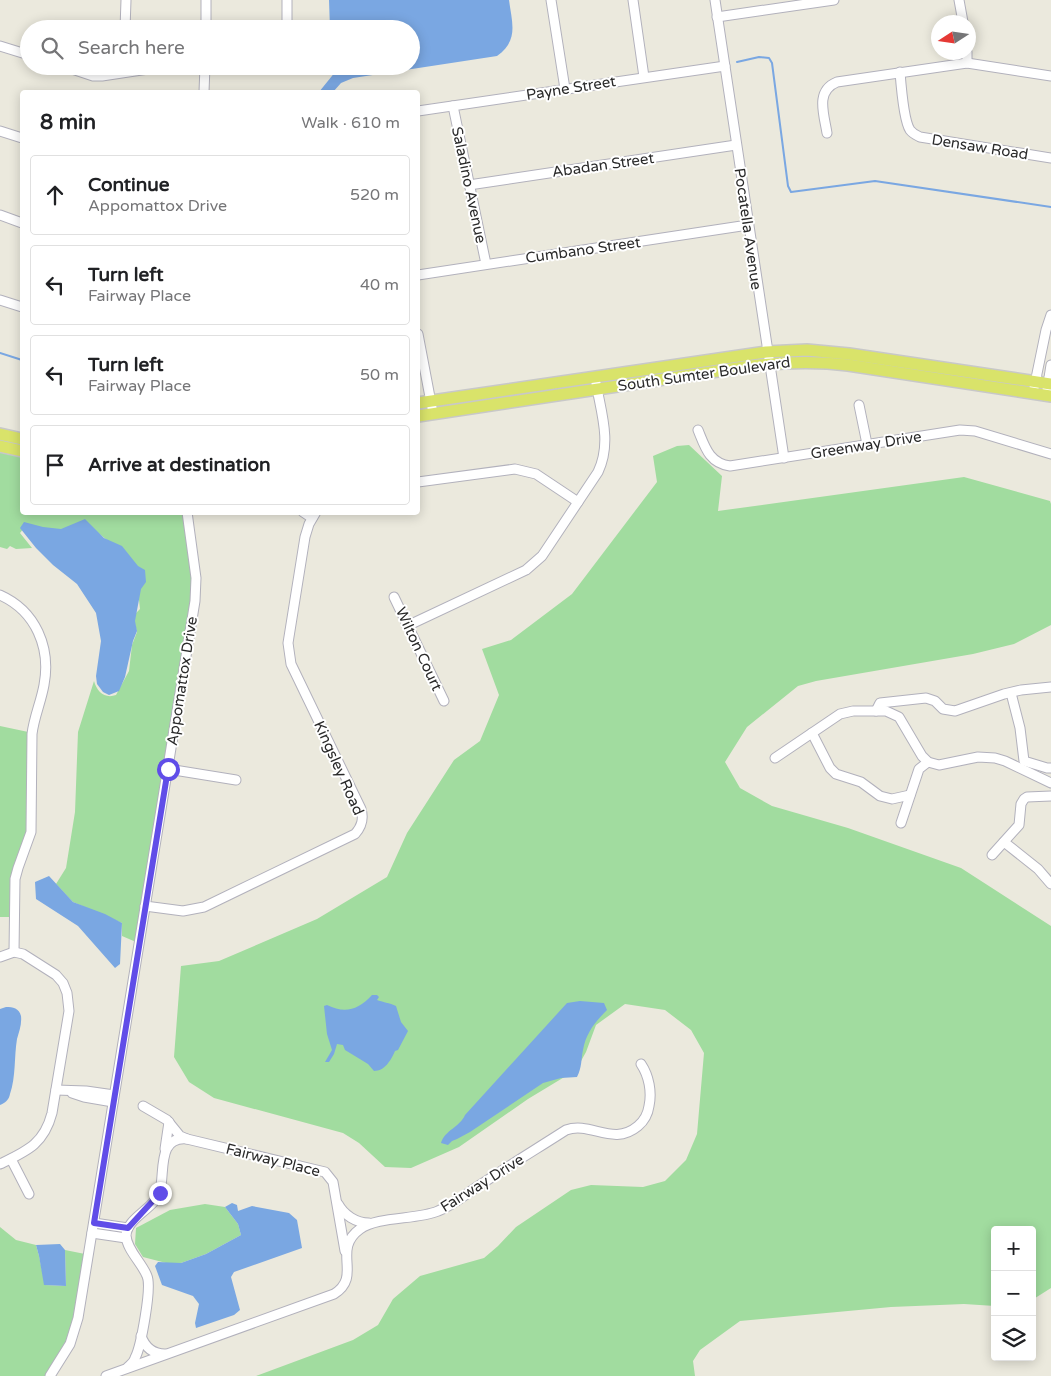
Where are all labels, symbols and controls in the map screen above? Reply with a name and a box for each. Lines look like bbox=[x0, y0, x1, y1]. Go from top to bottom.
north arrow bbox=[931, 15, 976, 60]
search box bbox=[20, 20, 420, 75]
icon: search bbox=[38, 34, 66, 62]
text: Search here bbox=[78, 37, 185, 59]
street label: Payne Street bbox=[525, 72, 617, 104]
text: 8 min bbox=[40, 110, 96, 135]
text: Walk · 610 m bbox=[301, 113, 400, 133]
street label: Saladino Avenue bbox=[448, 125, 490, 245]
street label: Densaw Road bbox=[930, 130, 1030, 164]
street label: Abadan Street bbox=[551, 149, 655, 181]
street label: Pocatella Avenue bbox=[731, 167, 765, 291]
text: Continue bbox=[88, 174, 170, 196]
icon: ahead bbox=[41, 181, 69, 209]
text: 520 m bbox=[350, 185, 399, 205]
text: Appomattox Drive bbox=[88, 196, 227, 216]
street label: Cumbano Street bbox=[524, 233, 642, 267]
text: Turn left bbox=[88, 264, 164, 286]
icon: left bbox=[41, 271, 69, 299]
text: 40 m bbox=[360, 275, 399, 295]
text: Fairway Place bbox=[88, 286, 191, 306]
street label: South Sumter Boulevard bbox=[617, 353, 791, 395]
text: Turn left bbox=[88, 354, 164, 376]
icon: left bbox=[41, 361, 69, 389]
text: 50 m bbox=[360, 365, 399, 385]
text: Fairway Place bbox=[88, 376, 191, 396]
street label: Greenway Drive bbox=[809, 427, 923, 463]
icon: arrive bbox=[41, 451, 69, 479]
text: Arrive at destination bbox=[88, 454, 271, 476]
street label: Wilton Court bbox=[392, 604, 446, 694]
street label: Appomattox Drive bbox=[163, 615, 201, 747]
street label: Kingsley Road bbox=[310, 718, 368, 818]
route start bbox=[157, 758, 180, 781]
street label: Fairway Place bbox=[224, 1140, 322, 1180]
street label: Fairway Drive bbox=[437, 1150, 527, 1216]
route end bbox=[149, 1182, 172, 1205]
map controls bbox=[991, 1226, 1036, 1361]
button: + bbox=[991, 1226, 1036, 1271]
button: − bbox=[991, 1271, 1036, 1316]
button: layers bbox=[991, 1316, 1036, 1361]

